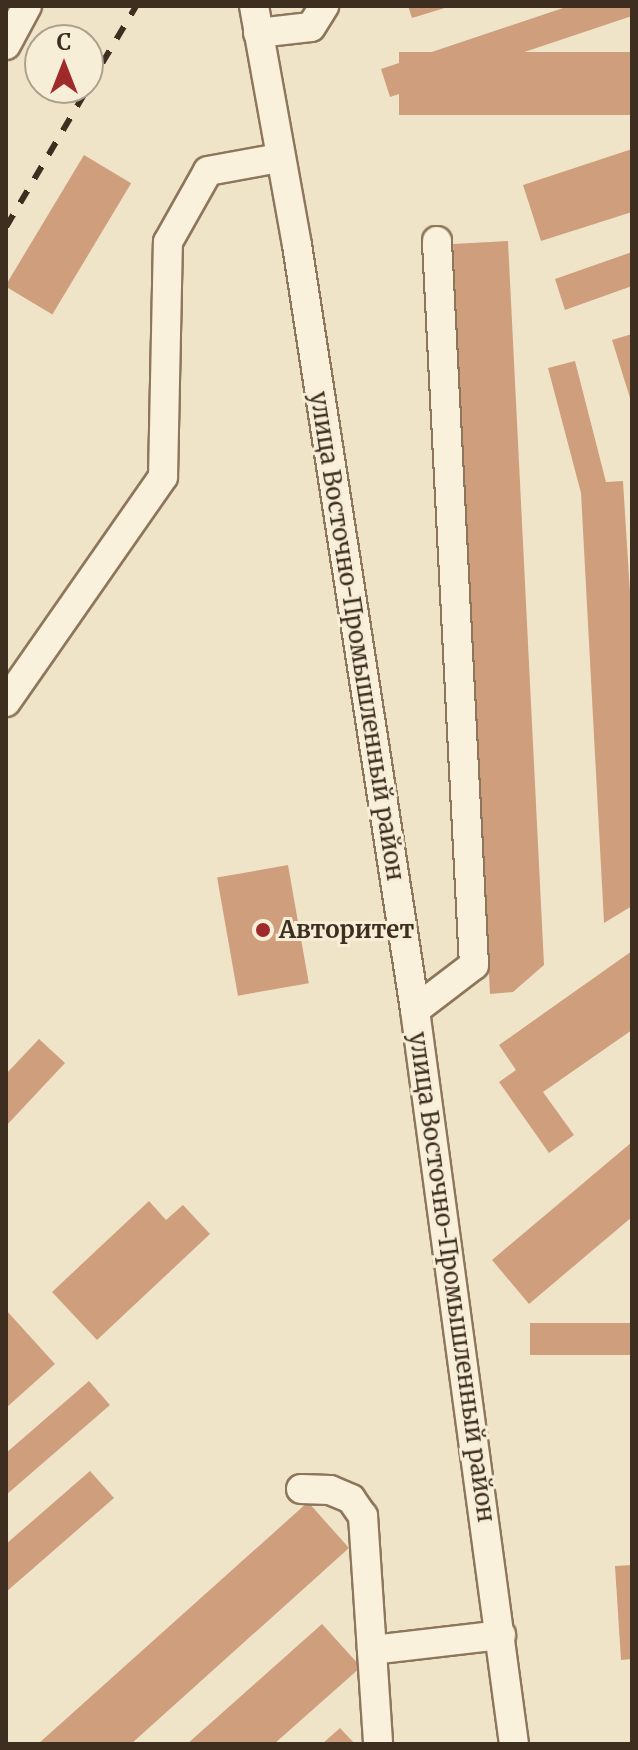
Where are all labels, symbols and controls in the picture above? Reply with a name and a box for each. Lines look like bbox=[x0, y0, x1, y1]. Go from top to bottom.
north arrow bbox=[24, 24, 104, 104]
text: С bbox=[57, 28, 71, 56]
street label: улица Восточно-Промышленный район bbox=[304, 389, 410, 883]
place label: Авторитет bbox=[279, 916, 414, 944]
marker: Авторитет bbox=[254, 921, 272, 939]
street label: улица Восточно-Промышленный район bbox=[403, 1030, 501, 1524]

